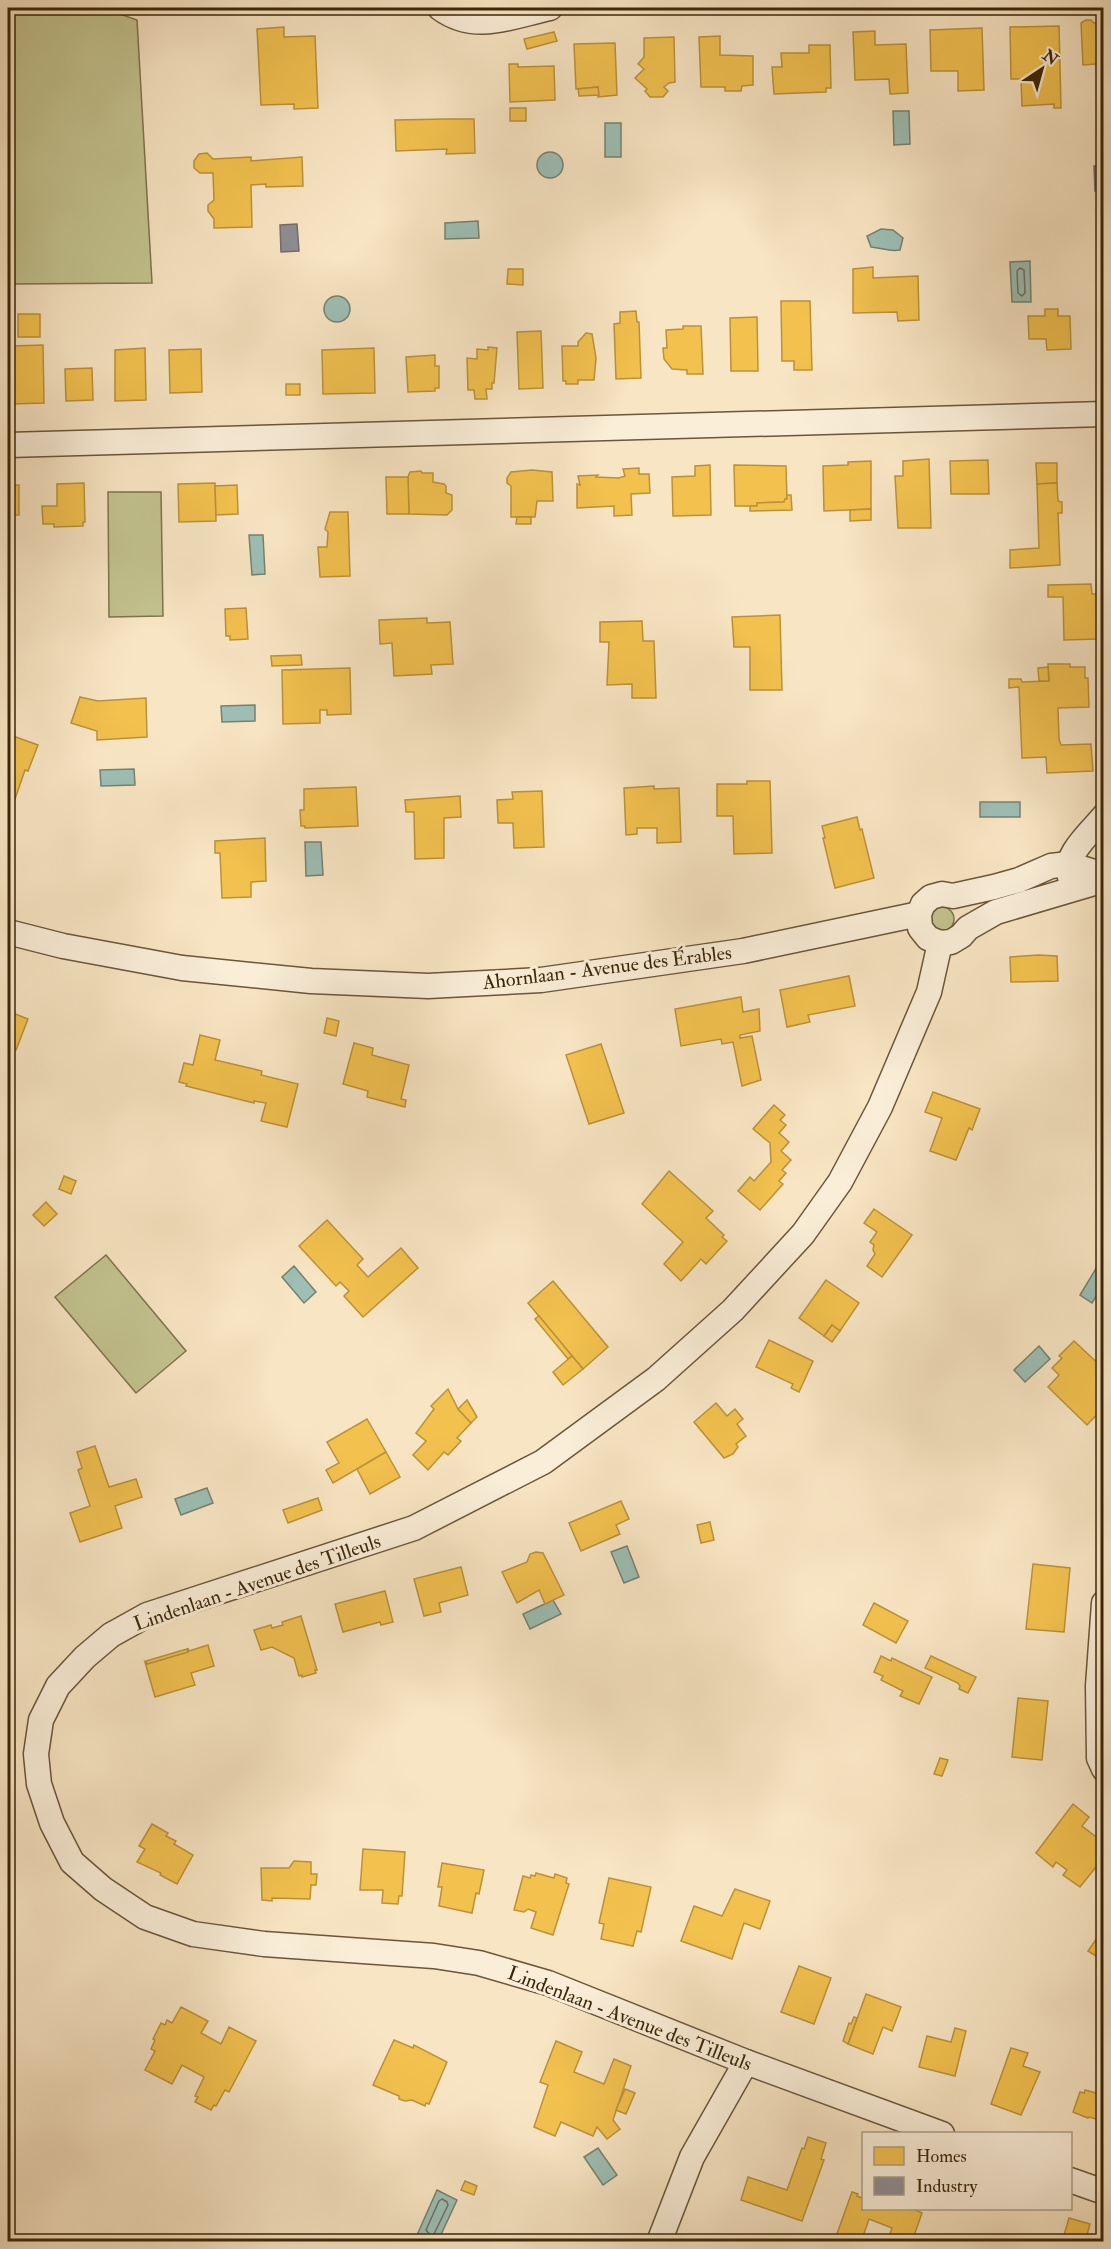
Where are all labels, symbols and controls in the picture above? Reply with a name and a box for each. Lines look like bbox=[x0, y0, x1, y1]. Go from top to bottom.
north arrow bbox=[1012, 39, 1072, 99]
text: N bbox=[1038, 45, 1062, 70]
street label: Ahornlaan - Avenue des Érables bbox=[480, 939, 733, 995]
street label: Lindenlaan - Avenue des Tilleuls bbox=[130, 1528, 384, 1637]
street label: Lindenlaan - Avenue des Tilleuls bbox=[504, 1960, 756, 2077]
legend bbox=[862, 2132, 1072, 2210]
text: Homes bbox=[916, 2145, 967, 2168]
text: Industry bbox=[916, 2175, 978, 2198]

